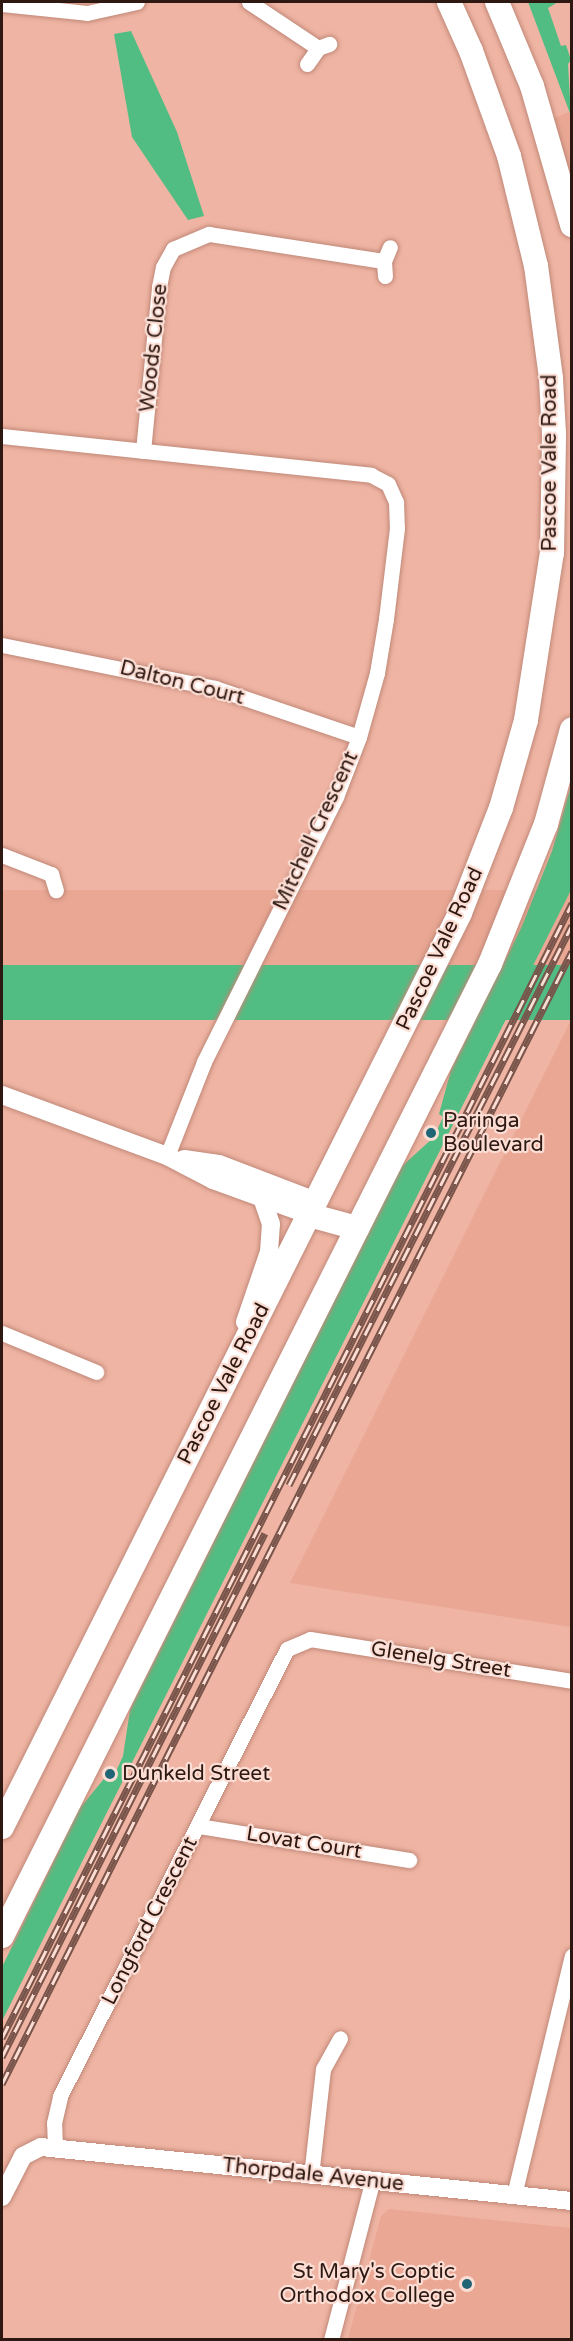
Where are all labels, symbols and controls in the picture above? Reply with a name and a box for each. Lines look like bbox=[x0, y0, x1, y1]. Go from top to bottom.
street label: Woods Close bbox=[135, 282, 173, 414]
street label: Pascoe Vale Road bbox=[537, 374, 563, 552]
street label: Dalton Court bbox=[117, 655, 247, 711]
street label: Mitchell Crescent bbox=[268, 747, 364, 915]
street label: Pascoe Vale Road bbox=[391, 863, 489, 1035]
place label: Paringa Boulevard bbox=[443, 1108, 544, 1158]
marker: Paringa Boulevard bbox=[424, 1126, 438, 1140]
street label: Pascoe Vale Road bbox=[173, 1299, 275, 1469]
street label: Glenelg Street bbox=[369, 1636, 513, 1684]
place label: Dunkeld Street bbox=[122, 1761, 270, 1787]
marker: Dunkeld Street bbox=[103, 1767, 117, 1781]
street label: Lovat Court bbox=[244, 1821, 364, 1865]
street label: Longford Crescent bbox=[97, 1833, 203, 2009]
street label: Thorpdale Avenue bbox=[221, 2153, 405, 2197]
place label: St Mary's Coptic Orthodox College bbox=[279, 2259, 455, 2309]
marker: St Mary's Coptic Orthodox College bbox=[460, 2277, 474, 2291]

